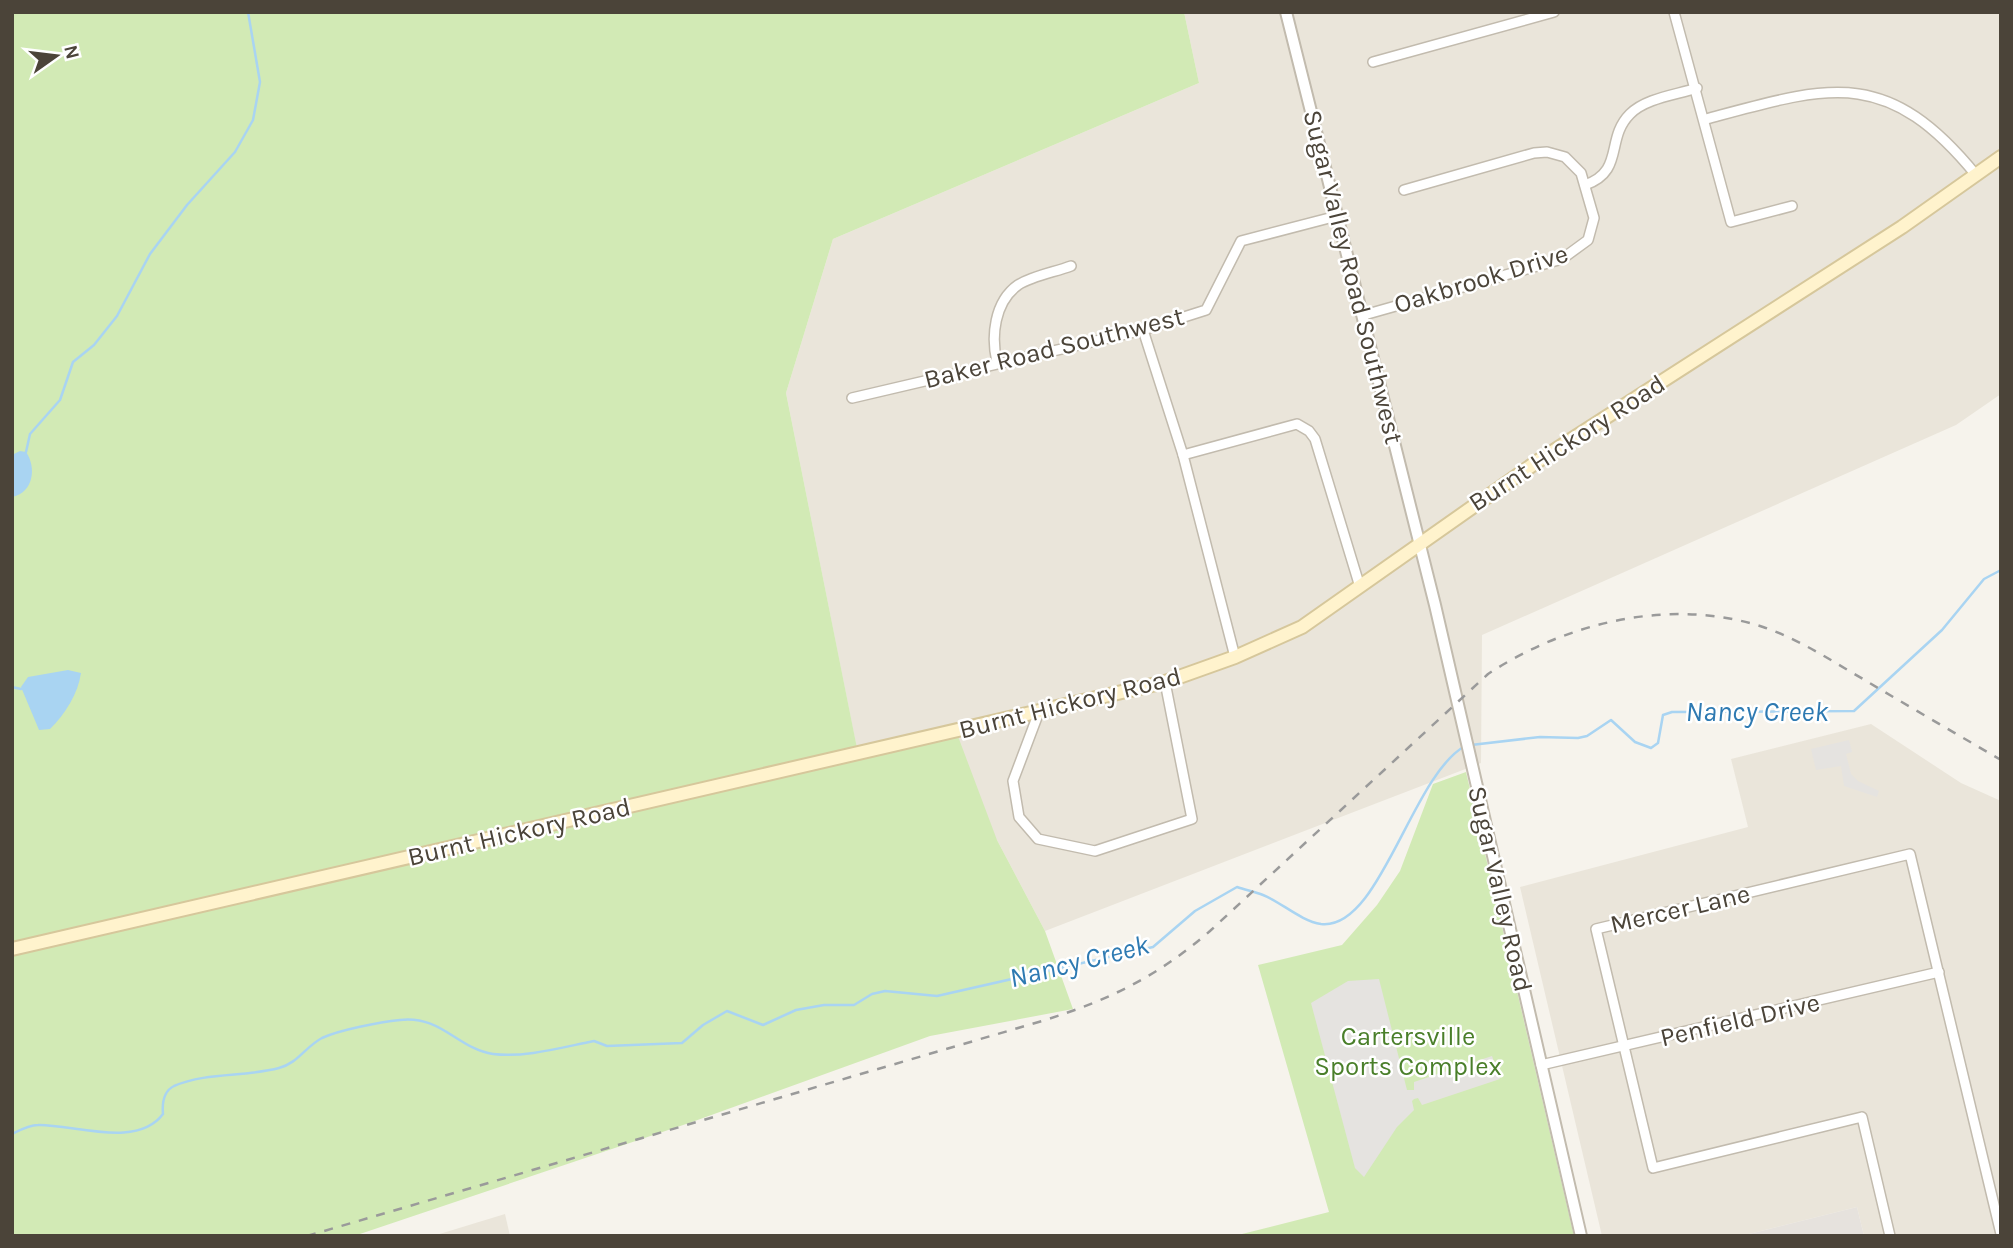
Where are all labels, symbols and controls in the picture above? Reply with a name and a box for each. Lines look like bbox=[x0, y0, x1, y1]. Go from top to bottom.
north arrow bbox=[21, 21, 91, 91]
text: N bbox=[59, 43, 84, 61]
street label: Sugar Valley Road Southwest bbox=[1296, 107, 1410, 447]
street label: Oakbrook Drive bbox=[1390, 238, 1572, 320]
street label: Baker Road Southwest bbox=[921, 301, 1187, 395]
street label: Burnt Hickory Road bbox=[1463, 368, 1671, 518]
street label: Burnt Hickory Road bbox=[956, 660, 1184, 746]
water label: Nancy Creek bbox=[1686, 695, 1829, 728]
street label: Sugar Valley Road bbox=[1461, 783, 1539, 995]
street label: Burnt Hickory Road bbox=[404, 791, 634, 873]
street label: Mercer Lane bbox=[1607, 878, 1753, 940]
water label: Nancy Creek bbox=[1006, 928, 1153, 994]
street label: Penfield Drive bbox=[1657, 987, 1823, 1053]
park label: Cartersville Sports Complex bbox=[1314, 1021, 1502, 1082]

